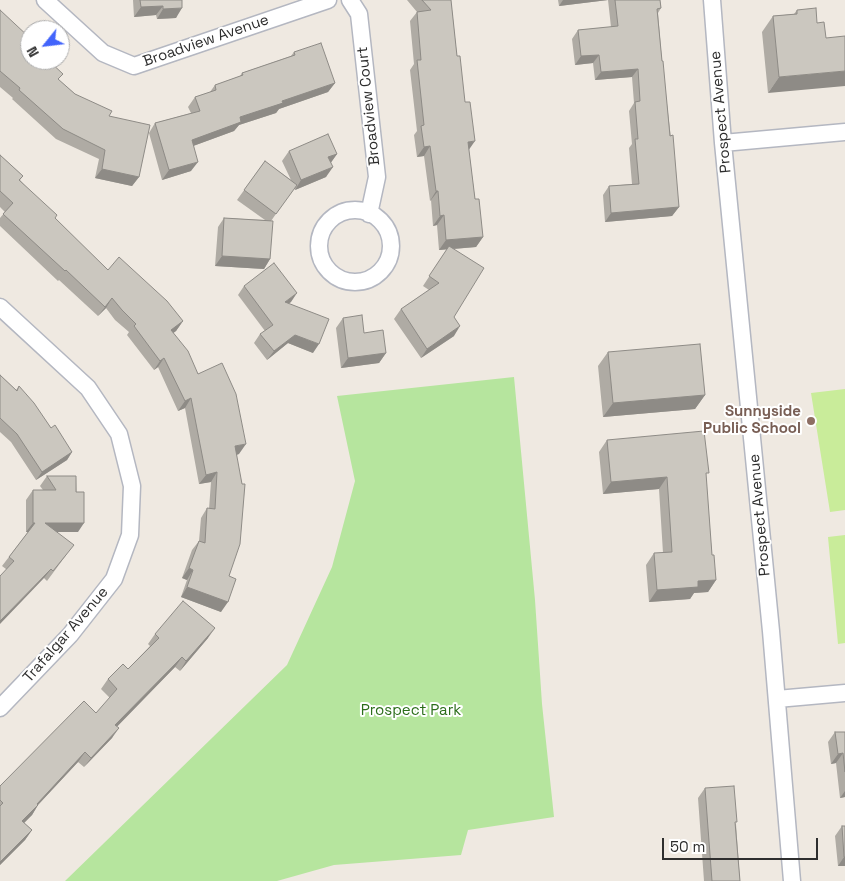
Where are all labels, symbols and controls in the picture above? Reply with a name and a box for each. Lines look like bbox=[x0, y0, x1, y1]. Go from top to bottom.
street label: Broadview Avenue bbox=[141, 11, 271, 71]
north arrow bbox=[20, 20, 70, 70]
text: N bbox=[23, 43, 43, 60]
street label: Broadview Court bbox=[354, 46, 384, 166]
street label: Prospect Avenue bbox=[707, 50, 735, 174]
place label: Sunnyside Public School bbox=[703, 403, 801, 438]
marker: Sunnyside Public School bbox=[805, 415, 817, 427]
street label: Prospect Avenue bbox=[746, 453, 774, 577]
street label: Trafalgar Avenue bbox=[20, 584, 112, 686]
park label: Prospect Park bbox=[361, 702, 461, 720]
scale bar bbox=[665, 828, 821, 860]
text: 50 m bbox=[670, 837, 705, 856]

